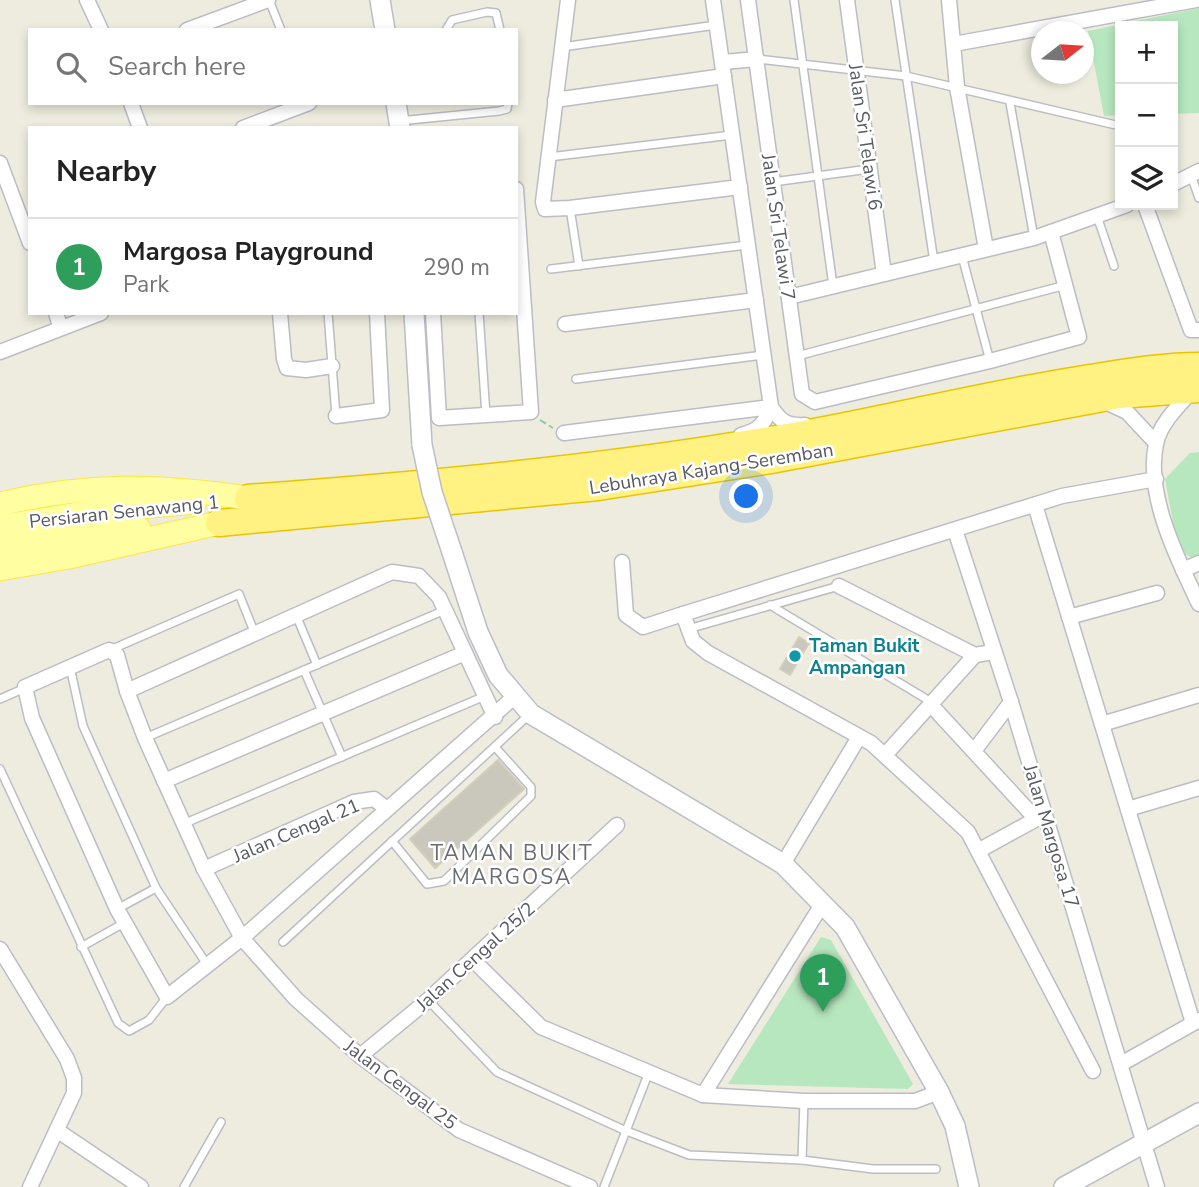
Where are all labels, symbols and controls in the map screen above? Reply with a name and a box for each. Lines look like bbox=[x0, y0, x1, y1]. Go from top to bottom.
north arrow bbox=[1031, 21, 1094, 84]
map controls bbox=[1115, 21, 1178, 210]
button: + bbox=[1115, 21, 1178, 84]
search box bbox=[28, 28, 518, 105]
icon: search bbox=[52, 48, 90, 86]
text: Search here bbox=[108, 49, 246, 84]
street label: Jalan Sri Telawi 6 bbox=[842, 61, 888, 212]
button: − bbox=[1115, 84, 1178, 147]
button: layers bbox=[1115, 147, 1178, 210]
text: Nearby bbox=[56, 151, 156, 192]
street label: Jalan Sri Telawi 7 bbox=[755, 151, 801, 302]
text: Margosa Playground bbox=[123, 234, 374, 269]
text: 1 bbox=[72, 252, 86, 283]
text: 290 m bbox=[423, 252, 490, 283]
text: Park bbox=[123, 269, 169, 300]
street label: Lebuhraya Kajang-Seremban bbox=[587, 437, 835, 501]
your location bbox=[729, 479, 763, 513]
street label: Persiaran Senawang 1 bbox=[28, 489, 221, 535]
place label: Taman Bukit Ampangan bbox=[809, 633, 920, 681]
marker: Taman Bukit Ampangan bbox=[787, 648, 803, 664]
street label: Jalan Margosa 17 bbox=[1017, 760, 1085, 911]
street label: Jalan Cengal 21 bbox=[228, 793, 364, 870]
district label: TAMAN BUKIT MARGOSA bbox=[430, 839, 594, 891]
street label: Jalan Cengal 25/2 bbox=[410, 896, 541, 1018]
pin: 1 bbox=[800, 954, 846, 1012]
street label: Jalan Cengal 25 bbox=[338, 1033, 462, 1136]

